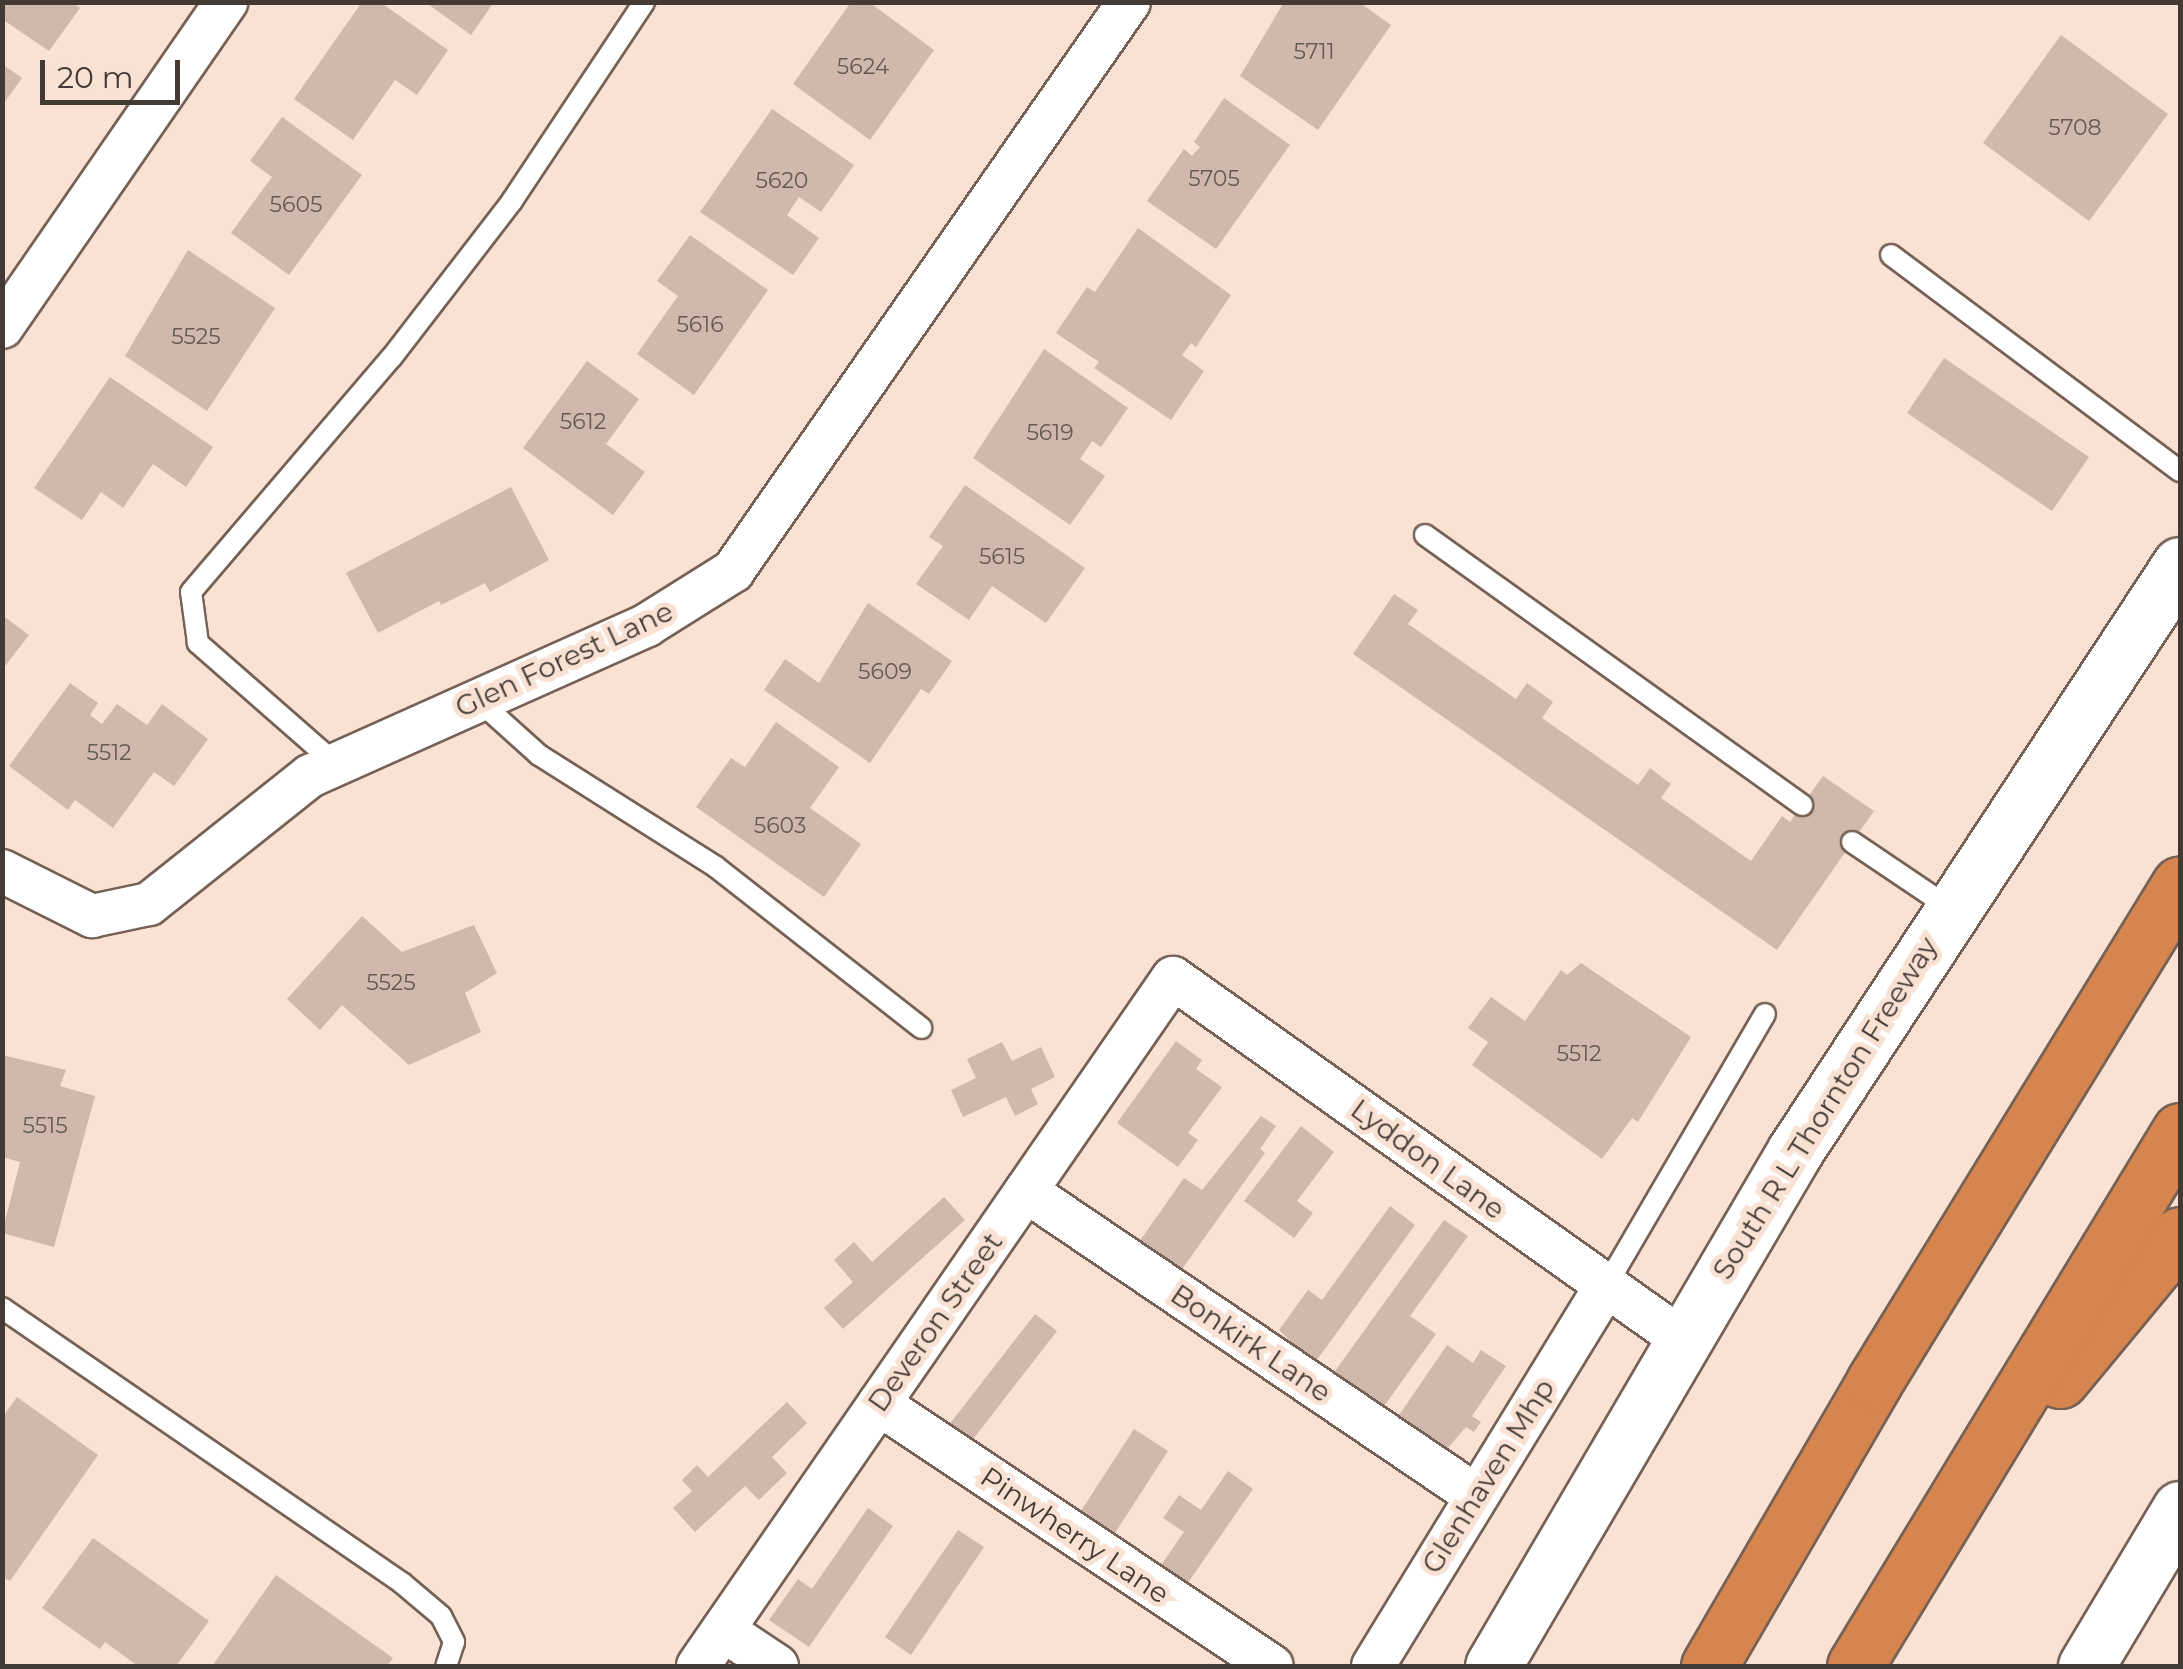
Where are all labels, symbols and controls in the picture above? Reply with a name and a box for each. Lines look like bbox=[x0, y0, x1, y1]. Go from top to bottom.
house number: 5711 bbox=[1293, 39, 1335, 65]
scale bar bbox=[45, 40, 185, 102]
house number: 5624 bbox=[837, 54, 889, 80]
text: 20 m bbox=[57, 59, 134, 96]
house number: 5708 bbox=[2048, 115, 2102, 141]
house number: 5705 bbox=[1188, 166, 1240, 192]
house number: 5620 bbox=[756, 168, 808, 194]
house number: 5605 bbox=[270, 192, 322, 218]
house number: 5616 bbox=[676, 312, 724, 338]
house number: 5525 bbox=[171, 324, 221, 350]
house number: 5612 bbox=[560, 409, 606, 435]
house number: 5619 bbox=[1026, 420, 1074, 446]
house number: 5615 bbox=[979, 544, 1025, 570]
street label: Glen Forest Lane bbox=[450, 594, 678, 724]
house number: 5609 bbox=[858, 659, 912, 685]
house number: 5512 bbox=[86, 740, 132, 766]
house number: 5603 bbox=[754, 813, 806, 839]
street label: South R L Thornton Freeway bbox=[1706, 931, 1944, 1285]
house number: 5525 bbox=[366, 970, 416, 996]
house number: 5512 bbox=[1556, 1041, 1602, 1067]
street label: Lyddon Lane bbox=[1345, 1092, 1511, 1226]
house number: 5515 bbox=[22, 1113, 68, 1139]
street label: Deveron Street bbox=[861, 1226, 1009, 1418]
street label: Bonkirk Lane bbox=[1165, 1277, 1337, 1409]
street label: Glenhaven Mhp bbox=[1415, 1373, 1561, 1579]
street label: Pinwherry Lane bbox=[974, 1460, 1176, 1610]

